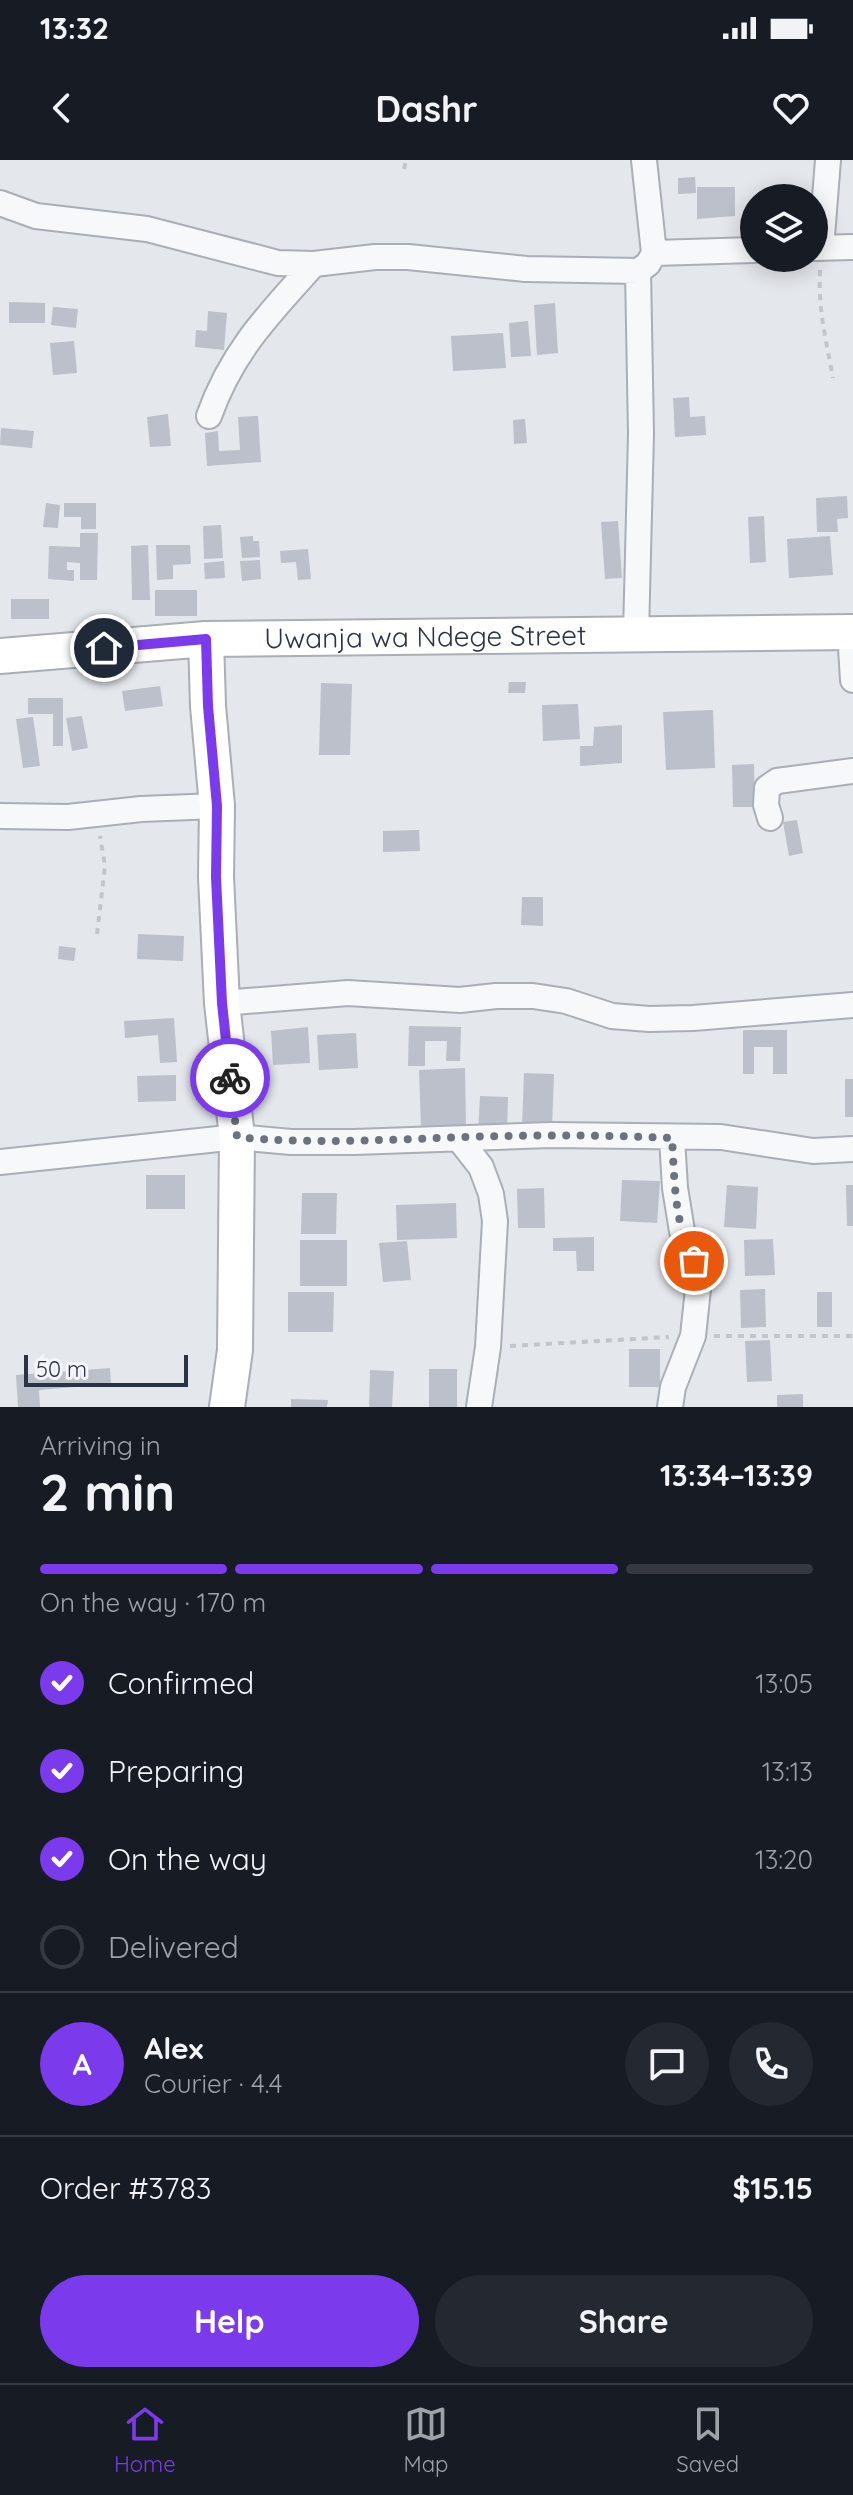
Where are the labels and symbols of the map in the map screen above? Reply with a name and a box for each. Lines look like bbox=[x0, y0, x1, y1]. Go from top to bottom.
pin bbox=[70, 614, 138, 682]
street label: Uwanja wa Ndege Street bbox=[264, 617, 587, 655]
courier bbox=[190, 1038, 270, 1118]
pin bbox=[660, 1227, 728, 1295]
scale bar bbox=[24, 1351, 188, 1387]

